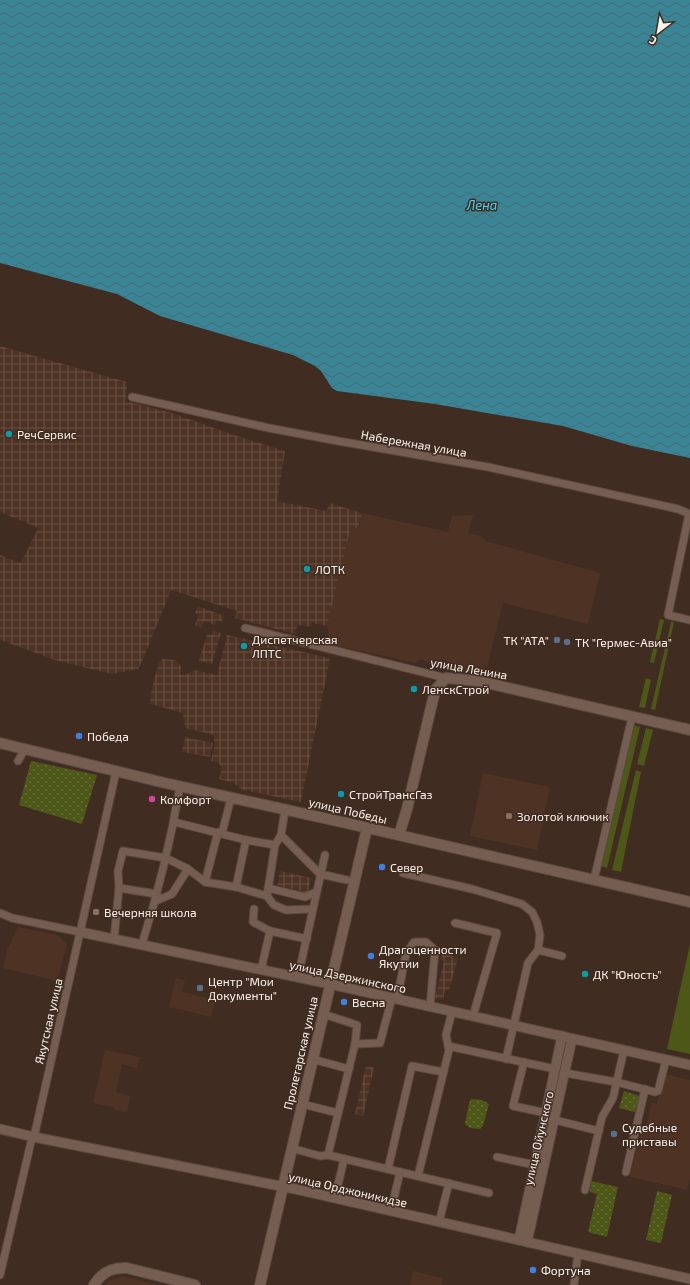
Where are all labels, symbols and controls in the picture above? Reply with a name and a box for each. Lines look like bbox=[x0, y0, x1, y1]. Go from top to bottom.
north arrow bbox=[638, 12, 678, 52]
text: С bbox=[646, 33, 659, 48]
water label: Лена bbox=[466, 197, 497, 213]
place label: РечСервис bbox=[17, 427, 77, 441]
street label: Набережная улица bbox=[360, 427, 468, 460]
marker: РечСервис bbox=[4, 429, 14, 439]
place label: ЛОТК bbox=[315, 562, 345, 576]
marker: ЛОТК bbox=[302, 564, 312, 574]
place label: Диспетчерская ЛПТС bbox=[252, 632, 338, 660]
place label: ТК "АТА" bbox=[504, 633, 549, 647]
marker: ТК "АТА" bbox=[552, 635, 562, 645]
place label: ТК "Гермес-Авиа" bbox=[575, 635, 672, 649]
marker: ТК "Гермес-Авиа" bbox=[562, 637, 572, 647]
marker: Диспетчерская ЛПТС bbox=[239, 641, 249, 651]
street label: улица Ленина bbox=[429, 654, 509, 683]
place label: ЛенскСтрой bbox=[422, 682, 489, 696]
marker: ЛенскСтрой bbox=[409, 684, 419, 694]
place label: Победа bbox=[87, 729, 129, 743]
marker: Победа bbox=[74, 731, 84, 741]
place label: СтройТрансГаз bbox=[349, 787, 433, 801]
marker: СтройТрансГаз bbox=[336, 789, 346, 799]
place label: Комфорт bbox=[160, 792, 211, 806]
marker: Комфорт bbox=[147, 794, 157, 804]
street label: улица Победы bbox=[307, 794, 389, 827]
place label: Золотой ключик bbox=[517, 809, 609, 823]
marker: Золотой ключик bbox=[504, 811, 514, 821]
place label: Север bbox=[390, 860, 423, 874]
marker: Север bbox=[377, 862, 387, 872]
place label: Вечерняя школа bbox=[104, 905, 197, 919]
marker: Вечерняя школа bbox=[91, 907, 101, 917]
place label: Драгоценности Якутии bbox=[379, 942, 466, 971]
marker: Драгоценности Якутии bbox=[366, 951, 376, 961]
street label: улица Дзержинского bbox=[288, 957, 408, 996]
place label: ДК "Юность" bbox=[593, 967, 662, 981]
marker: ДК "Юность" bbox=[580, 969, 590, 979]
place label: Центр "Мои Документы" bbox=[208, 974, 277, 1003]
street label: Якутская улица bbox=[31, 977, 66, 1065]
marker: Центр "Мои Документы" bbox=[195, 983, 205, 993]
street label: Пролетарская улица bbox=[280, 995, 321, 1111]
place label: Весна bbox=[352, 995, 385, 1009]
marker: Весна bbox=[339, 997, 349, 1007]
street label: улица Ойунского bbox=[520, 1089, 557, 1187]
place label: Судебные приставы bbox=[622, 1120, 677, 1148]
marker: Судебные приставы bbox=[609, 1129, 619, 1139]
street label: улица Орджоникидзе bbox=[287, 1169, 409, 1210]
place label: Фортуна bbox=[541, 1263, 591, 1278]
marker: Фортуна bbox=[528, 1265, 538, 1275]

